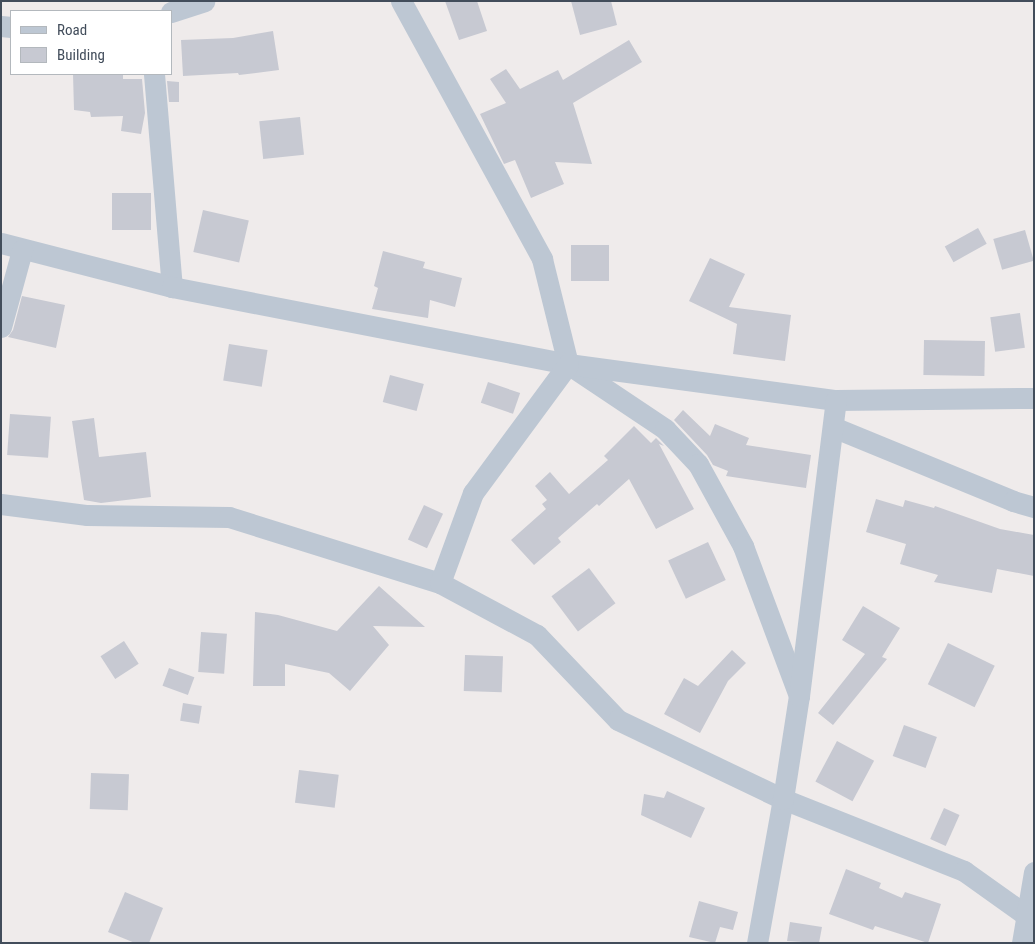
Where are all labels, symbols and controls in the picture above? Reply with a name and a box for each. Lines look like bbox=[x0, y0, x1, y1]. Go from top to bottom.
legend bbox=[10, 10, 172, 75]
text: Road bbox=[57, 21, 87, 39]
text: Building bbox=[57, 46, 105, 64]

